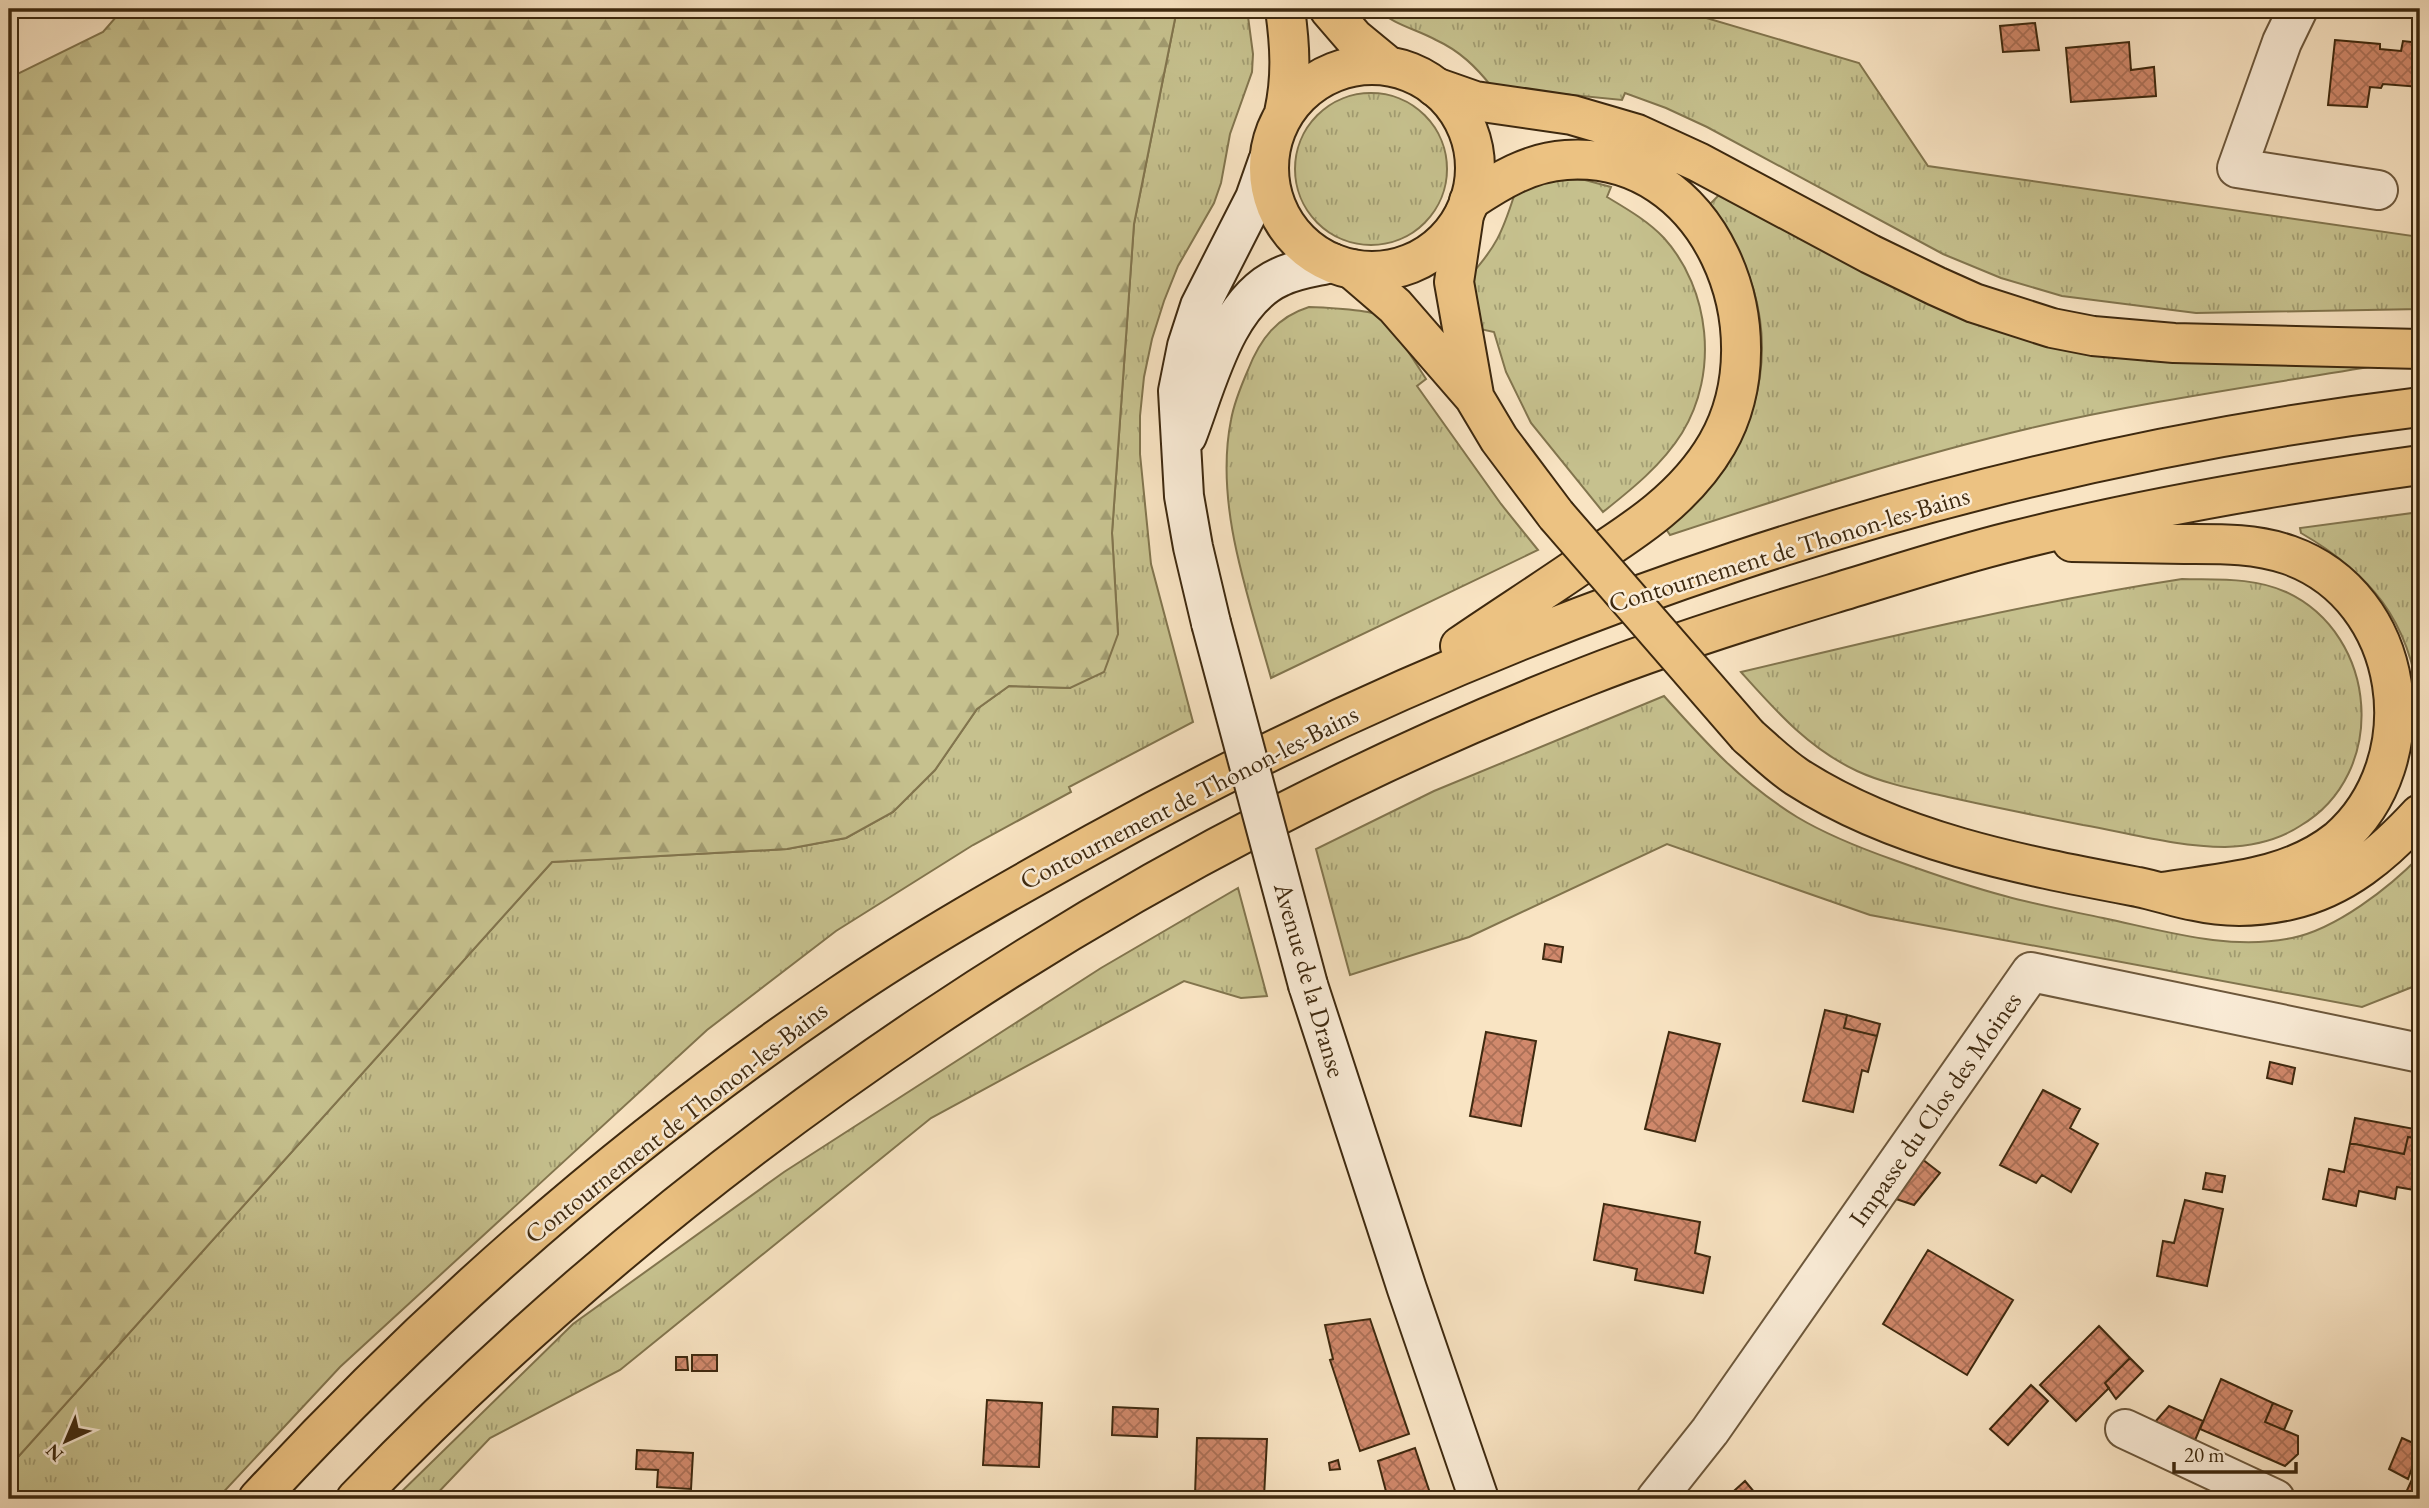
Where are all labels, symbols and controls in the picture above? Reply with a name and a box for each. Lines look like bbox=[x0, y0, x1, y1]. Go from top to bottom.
street label: Contournement de Thonon-les-Bains bbox=[1604, 478, 1974, 620]
street label: Contournement de Thonon-les-Bains bbox=[1014, 697, 1364, 897]
street label: Avenue de la Dranse bbox=[1266, 878, 1354, 1081]
street label: Impasse du Clos des Moines bbox=[1841, 985, 2029, 1233]
street label: Contournement de Thonon-les-Bains bbox=[518, 993, 834, 1251]
north arrow bbox=[32, 1406, 102, 1476]
scale bar bbox=[2174, 1431, 2296, 1475]
text: N bbox=[40, 1438, 69, 1467]
text: 20 m bbox=[2184, 1441, 2225, 1468]

